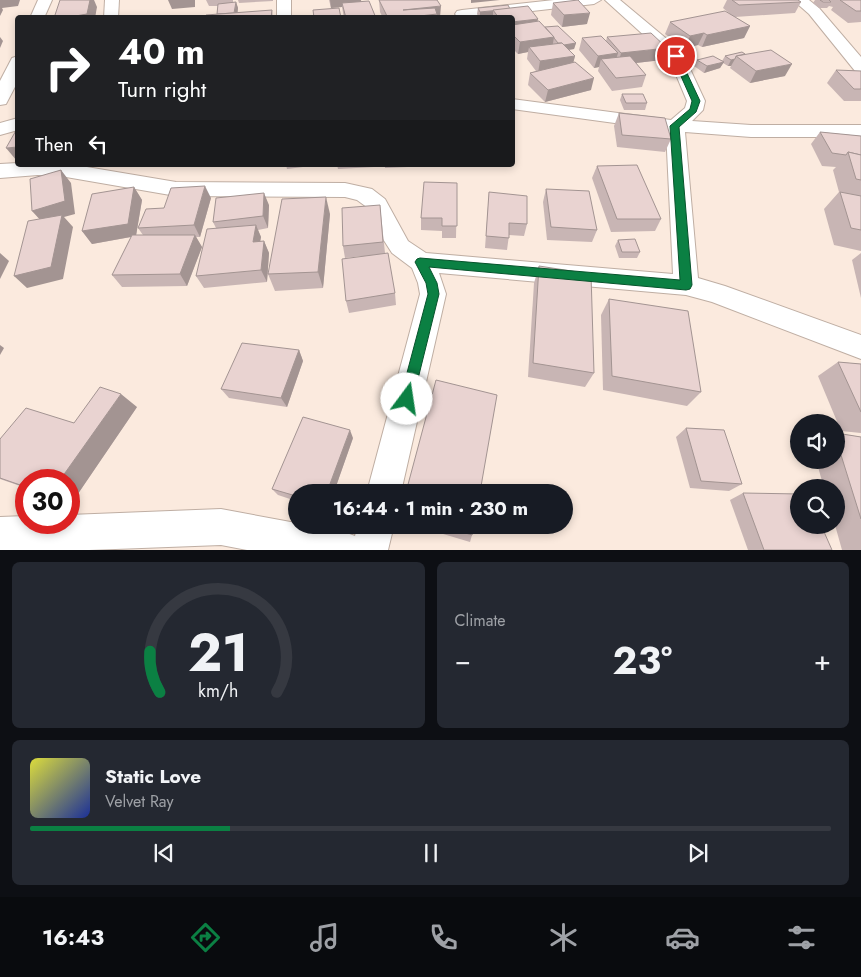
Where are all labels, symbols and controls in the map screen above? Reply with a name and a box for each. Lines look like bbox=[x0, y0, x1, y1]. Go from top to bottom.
text: 40 m bbox=[118, 27, 205, 77]
icon: right bbox=[35, 35, 100, 100]
pin bbox=[655, 35, 697, 77]
icon: arrive bbox=[662, 42, 690, 70]
text: Turn right bbox=[118, 73, 206, 105]
icon: left bbox=[84, 130, 112, 158]
text: Then bbox=[35, 131, 74, 158]
position arrow bbox=[380, 372, 432, 424]
map controls bbox=[790, 414, 845, 534]
button: sound bbox=[790, 414, 845, 469]
speed limit sign: 30 bbox=[15, 469, 80, 534]
button: search bbox=[790, 479, 845, 534]
text: 16:44 · 1 min · 230 m bbox=[333, 495, 528, 522]
text: Climate bbox=[455, 609, 506, 632]
text: 21 bbox=[188, 615, 249, 691]
text: 23° bbox=[612, 633, 672, 688]
text: − bbox=[455, 640, 471, 681]
text: + bbox=[814, 640, 831, 681]
text: km/h bbox=[198, 678, 238, 704]
text: Static Love bbox=[105, 763, 201, 790]
text: Velvet Ray bbox=[105, 790, 174, 813]
icon: previous bbox=[150, 839, 178, 867]
icon: pause bbox=[417, 839, 445, 867]
icon: next bbox=[684, 839, 712, 867]
icon: directions bbox=[188, 920, 223, 955]
icon: music bbox=[307, 920, 342, 955]
icon: phone bbox=[426, 920, 461, 955]
icon: climate bbox=[546, 920, 581, 955]
icon: car bbox=[665, 920, 700, 955]
icon: filters bbox=[784, 920, 819, 955]
text: 16:43 bbox=[42, 921, 104, 953]

